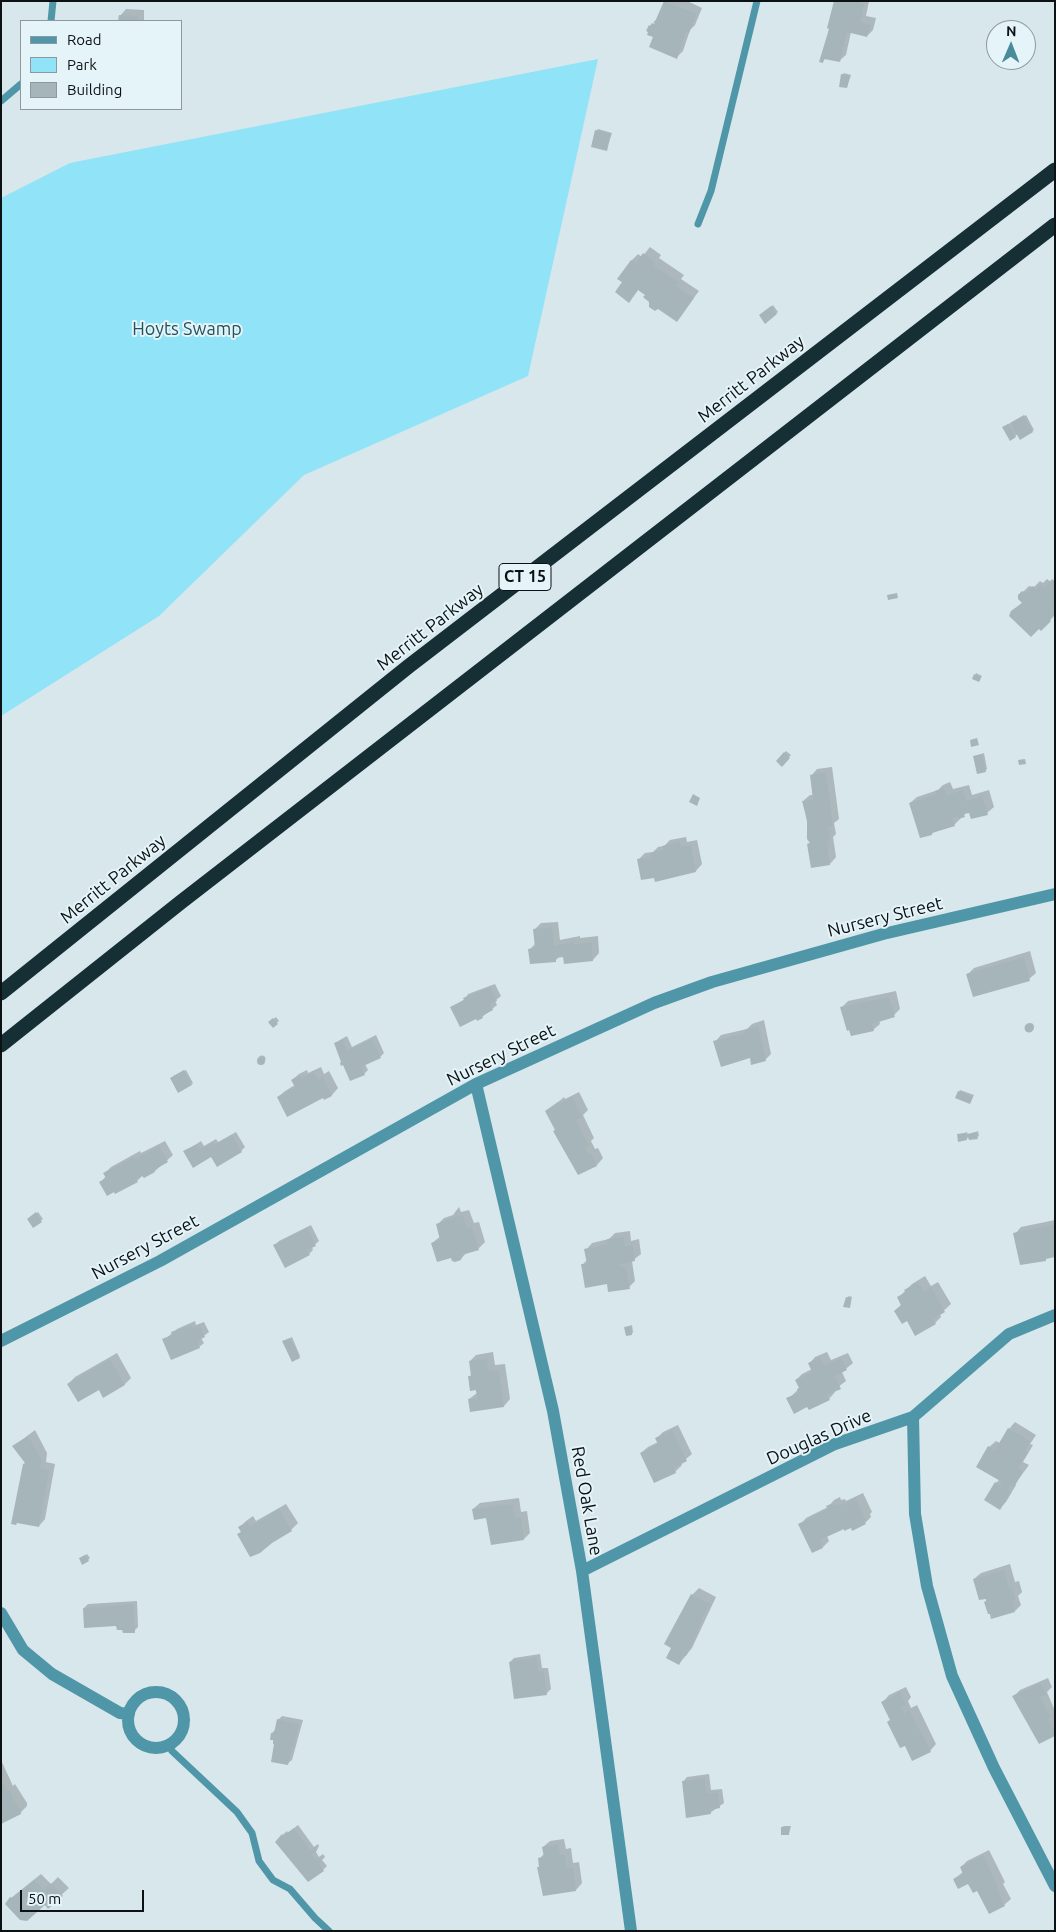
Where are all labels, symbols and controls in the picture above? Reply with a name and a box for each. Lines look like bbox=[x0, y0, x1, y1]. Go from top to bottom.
legend bbox=[20, 20, 182, 110]
north arrow bbox=[986, 20, 1036, 70]
text: N bbox=[1006, 23, 1017, 39]
text: Road bbox=[67, 31, 102, 48]
text: Park bbox=[67, 56, 97, 73]
text: Building bbox=[67, 81, 122, 98]
park label: Hoyts Swamp bbox=[132, 318, 242, 340]
street label: Merritt Parkway bbox=[693, 331, 809, 427]
road number: CT 15 bbox=[499, 564, 551, 590]
street label: Merritt Parkway bbox=[372, 579, 488, 675]
street label: Merritt Parkway bbox=[56, 830, 170, 928]
street label: Nursery Street bbox=[825, 892, 945, 942]
street label: Nursery Street bbox=[443, 1019, 559, 1091]
street label: Nursery Street bbox=[88, 1210, 202, 1284]
street label: Douglas Drive bbox=[763, 1404, 875, 1470]
street label: Red Oak Lane bbox=[567, 1445, 607, 1557]
scale bar bbox=[22, 1880, 146, 1912]
text: 50 m bbox=[28, 1890, 61, 1907]

